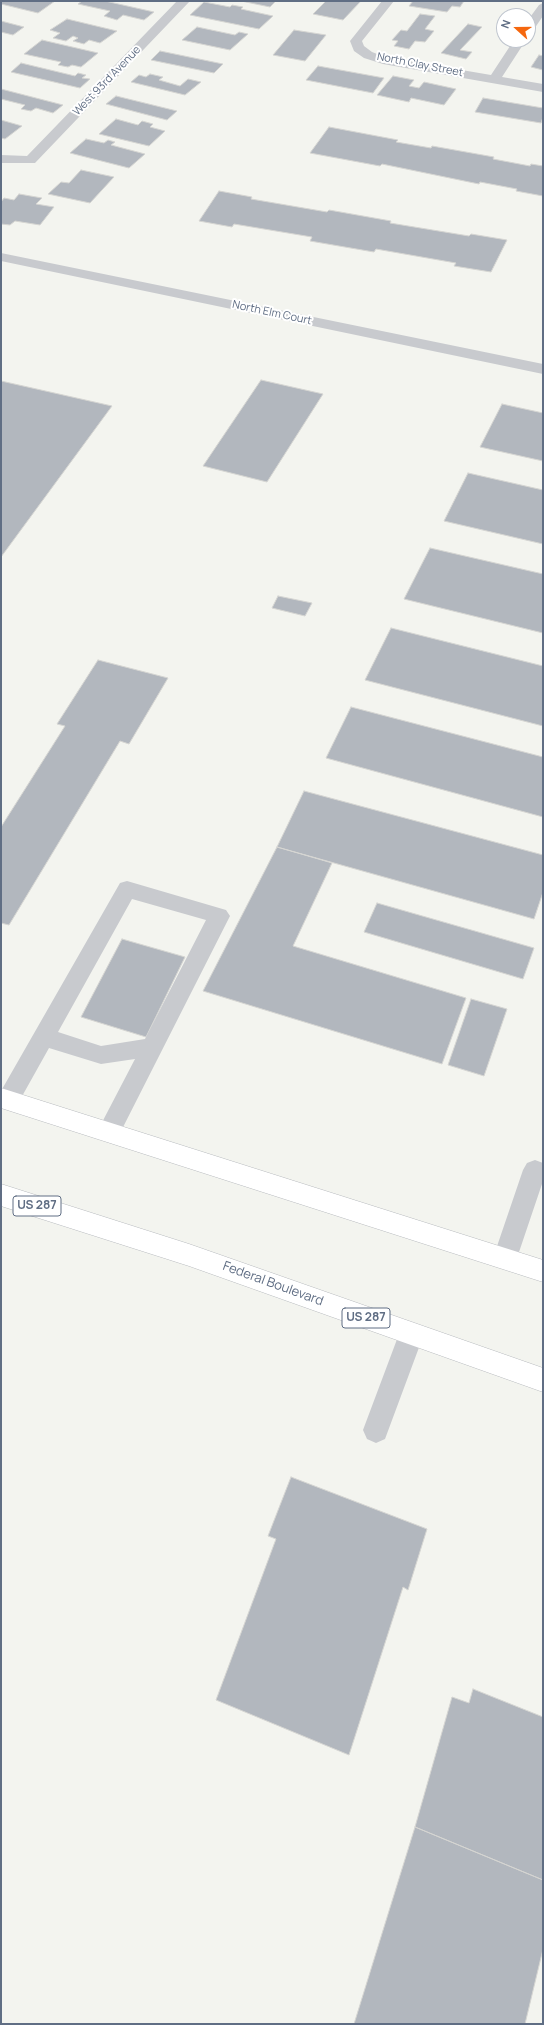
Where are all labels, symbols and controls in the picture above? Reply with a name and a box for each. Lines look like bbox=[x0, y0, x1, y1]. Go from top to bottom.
north arrow bbox=[496, 8, 536, 48]
text: N bbox=[497, 18, 514, 30]
street label: West 93rd Avenue bbox=[70, 43, 144, 119]
street label: North Clay Street bbox=[376, 50, 464, 80]
street label: North Elm Court bbox=[231, 298, 313, 328]
road number: US 287 bbox=[13, 1196, 61, 1216]
street label: Federal Boulevard bbox=[221, 1259, 325, 1309]
road number: US 287 bbox=[342, 1308, 390, 1328]

